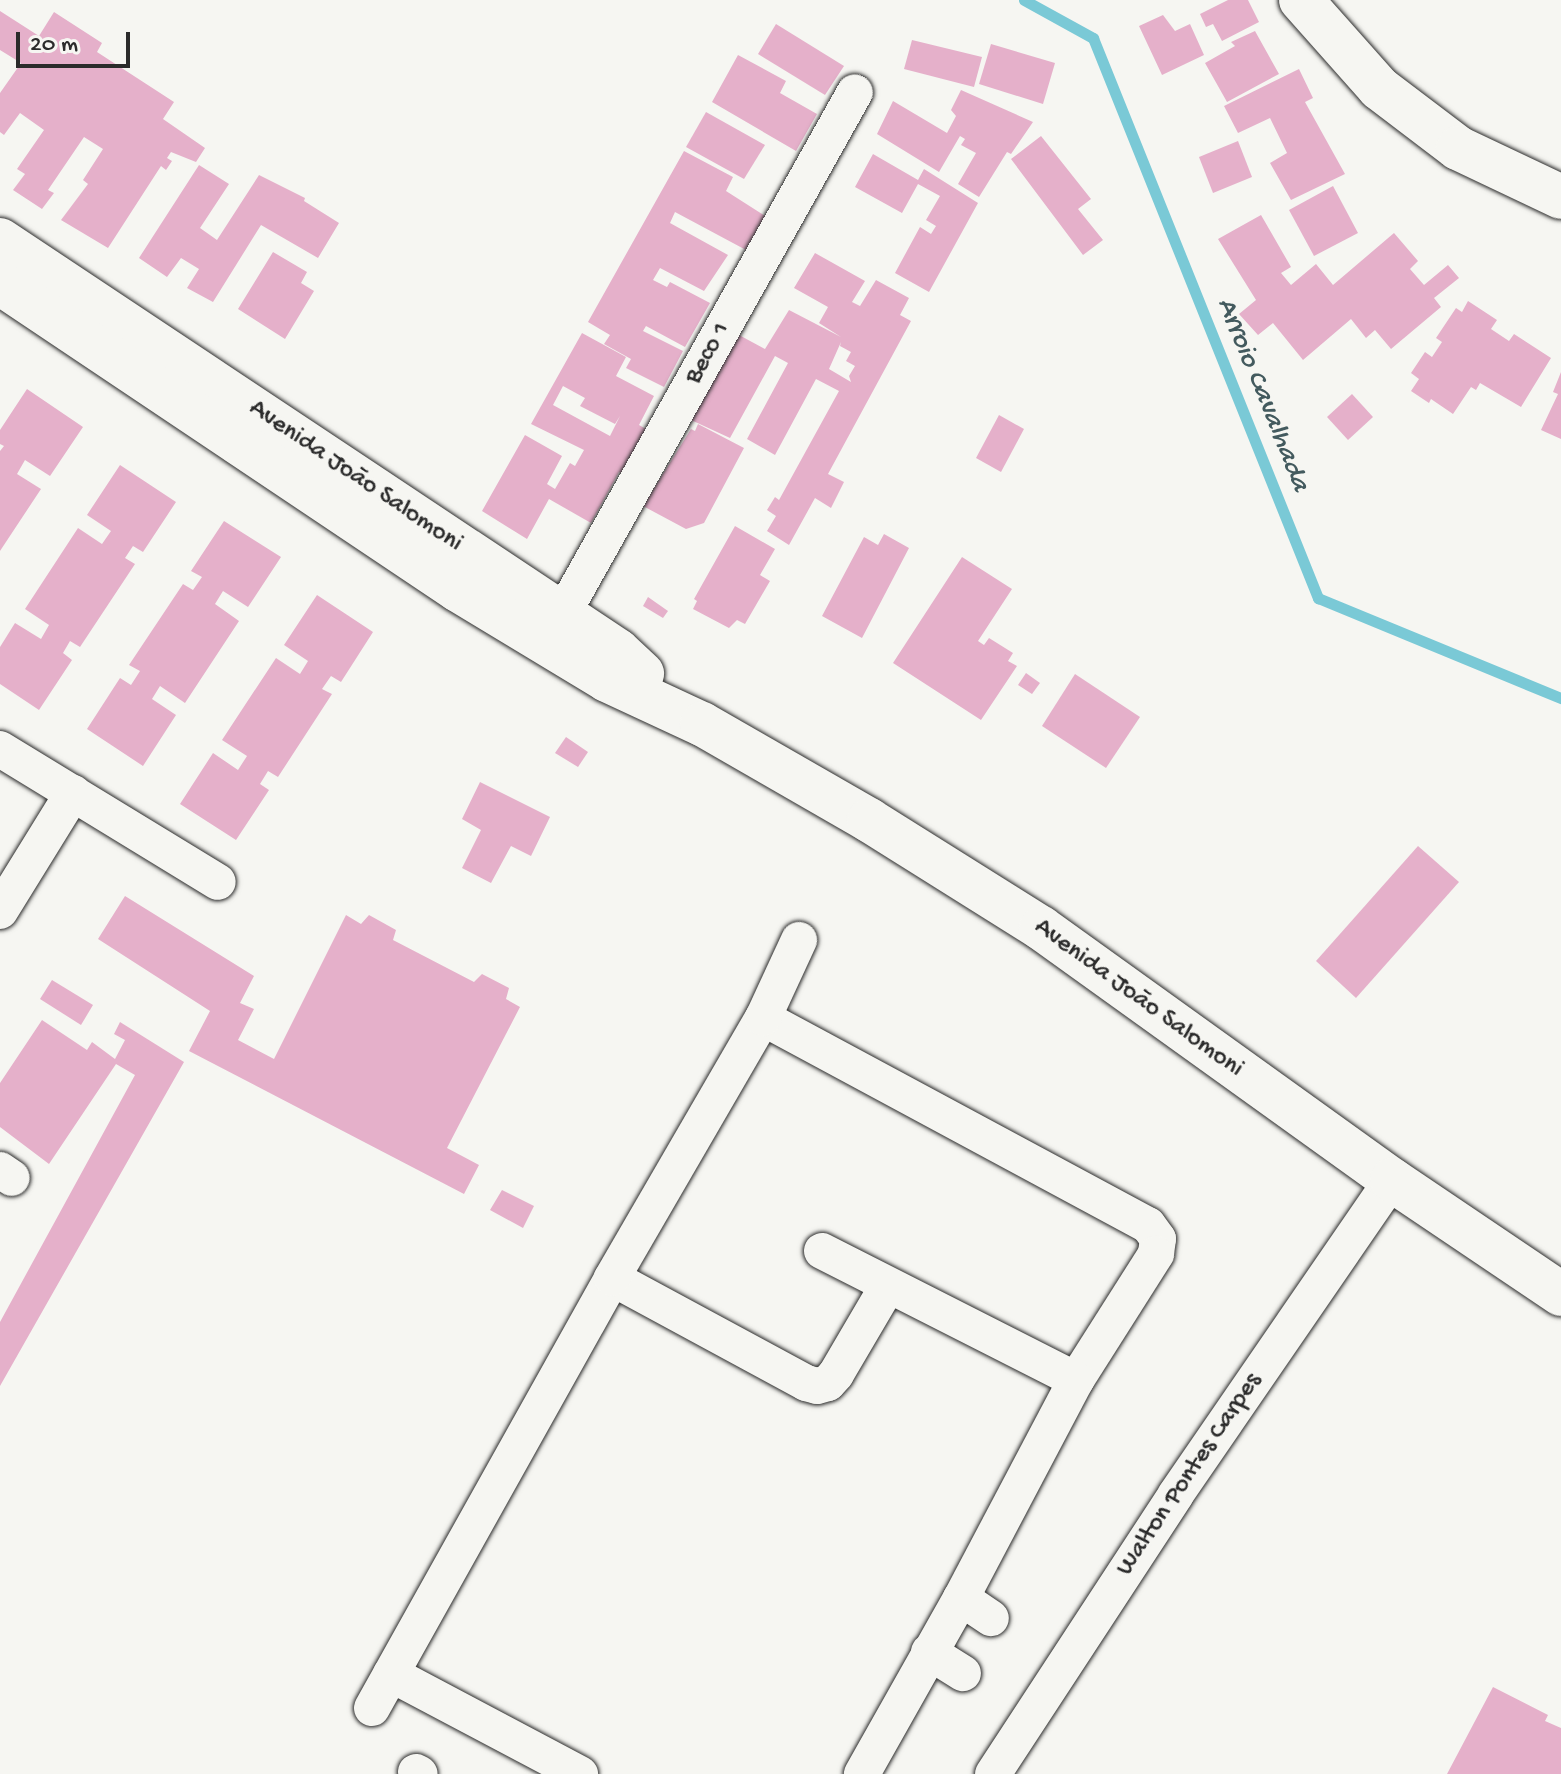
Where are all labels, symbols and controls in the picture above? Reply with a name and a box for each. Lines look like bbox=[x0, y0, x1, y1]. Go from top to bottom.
scale bar bbox=[20, 16, 134, 66]
text: 20 m bbox=[30, 31, 78, 60]
water label: Arroio Cavalhada bbox=[1208, 293, 1316, 497]
street label: Beco 1 bbox=[679, 318, 739, 390]
street label: Avenida João Salomoni bbox=[242, 394, 468, 560]
street label: Avenida João Salomoni bbox=[1027, 913, 1249, 1085]
street label: Walton Pontes Carpes bbox=[1110, 1367, 1270, 1583]

